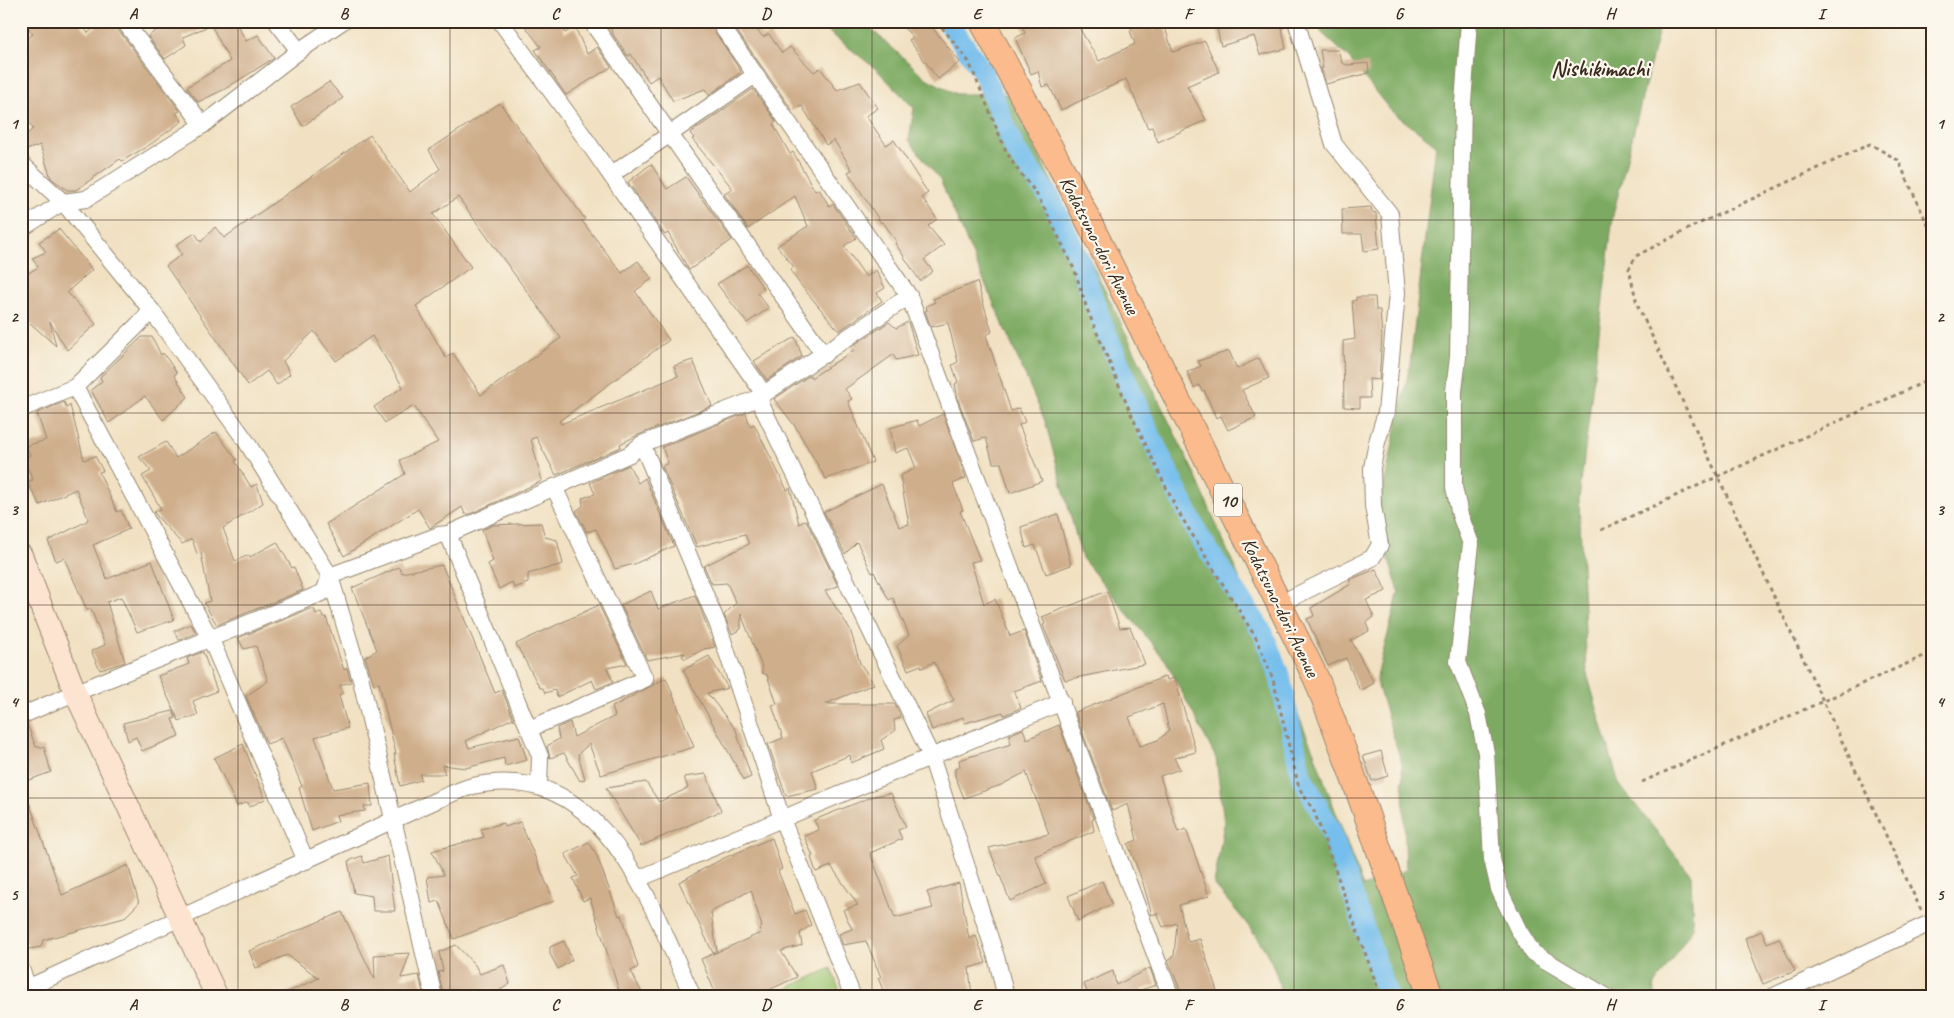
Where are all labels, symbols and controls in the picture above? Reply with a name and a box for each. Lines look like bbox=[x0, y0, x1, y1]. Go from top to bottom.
text: A bbox=[129, 4, 139, 24]
text: B bbox=[340, 4, 350, 24]
text: C bbox=[551, 4, 561, 24]
text: D bbox=[761, 4, 772, 24]
text: E bbox=[973, 4, 984, 24]
text: F bbox=[1184, 4, 1195, 24]
text: G bbox=[1395, 4, 1405, 24]
text: H bbox=[1605, 4, 1617, 24]
text: I bbox=[1818, 4, 1828, 24]
district label: Nishikimachi bbox=[1551, 55, 1652, 83]
text: 1 bbox=[10, 114, 19, 134]
text: 1 bbox=[1936, 114, 1945, 134]
street label: Kodatsuno-dori Avenue bbox=[1054, 172, 1146, 320]
text: 2 bbox=[10, 307, 19, 327]
text: 2 bbox=[1936, 307, 1945, 327]
road number: 10 bbox=[1214, 484, 1242, 516]
text: 3 bbox=[10, 500, 19, 520]
text: 3 bbox=[1936, 500, 1945, 520]
street label: Kodatsuno-dori Avenue bbox=[1236, 533, 1326, 682]
text: 4 bbox=[10, 692, 19, 712]
text: 4 bbox=[1936, 692, 1945, 712]
text: 5 bbox=[11, 885, 20, 905]
text: 5 bbox=[1937, 885, 1946, 905]
text: A bbox=[129, 995, 139, 1015]
text: B bbox=[340, 995, 350, 1015]
text: C bbox=[551, 995, 561, 1015]
text: D bbox=[761, 995, 772, 1015]
text: E bbox=[973, 995, 984, 1015]
text: F bbox=[1184, 995, 1195, 1015]
text: G bbox=[1395, 995, 1405, 1015]
text: H bbox=[1605, 995, 1617, 1015]
text: I bbox=[1818, 995, 1828, 1015]

